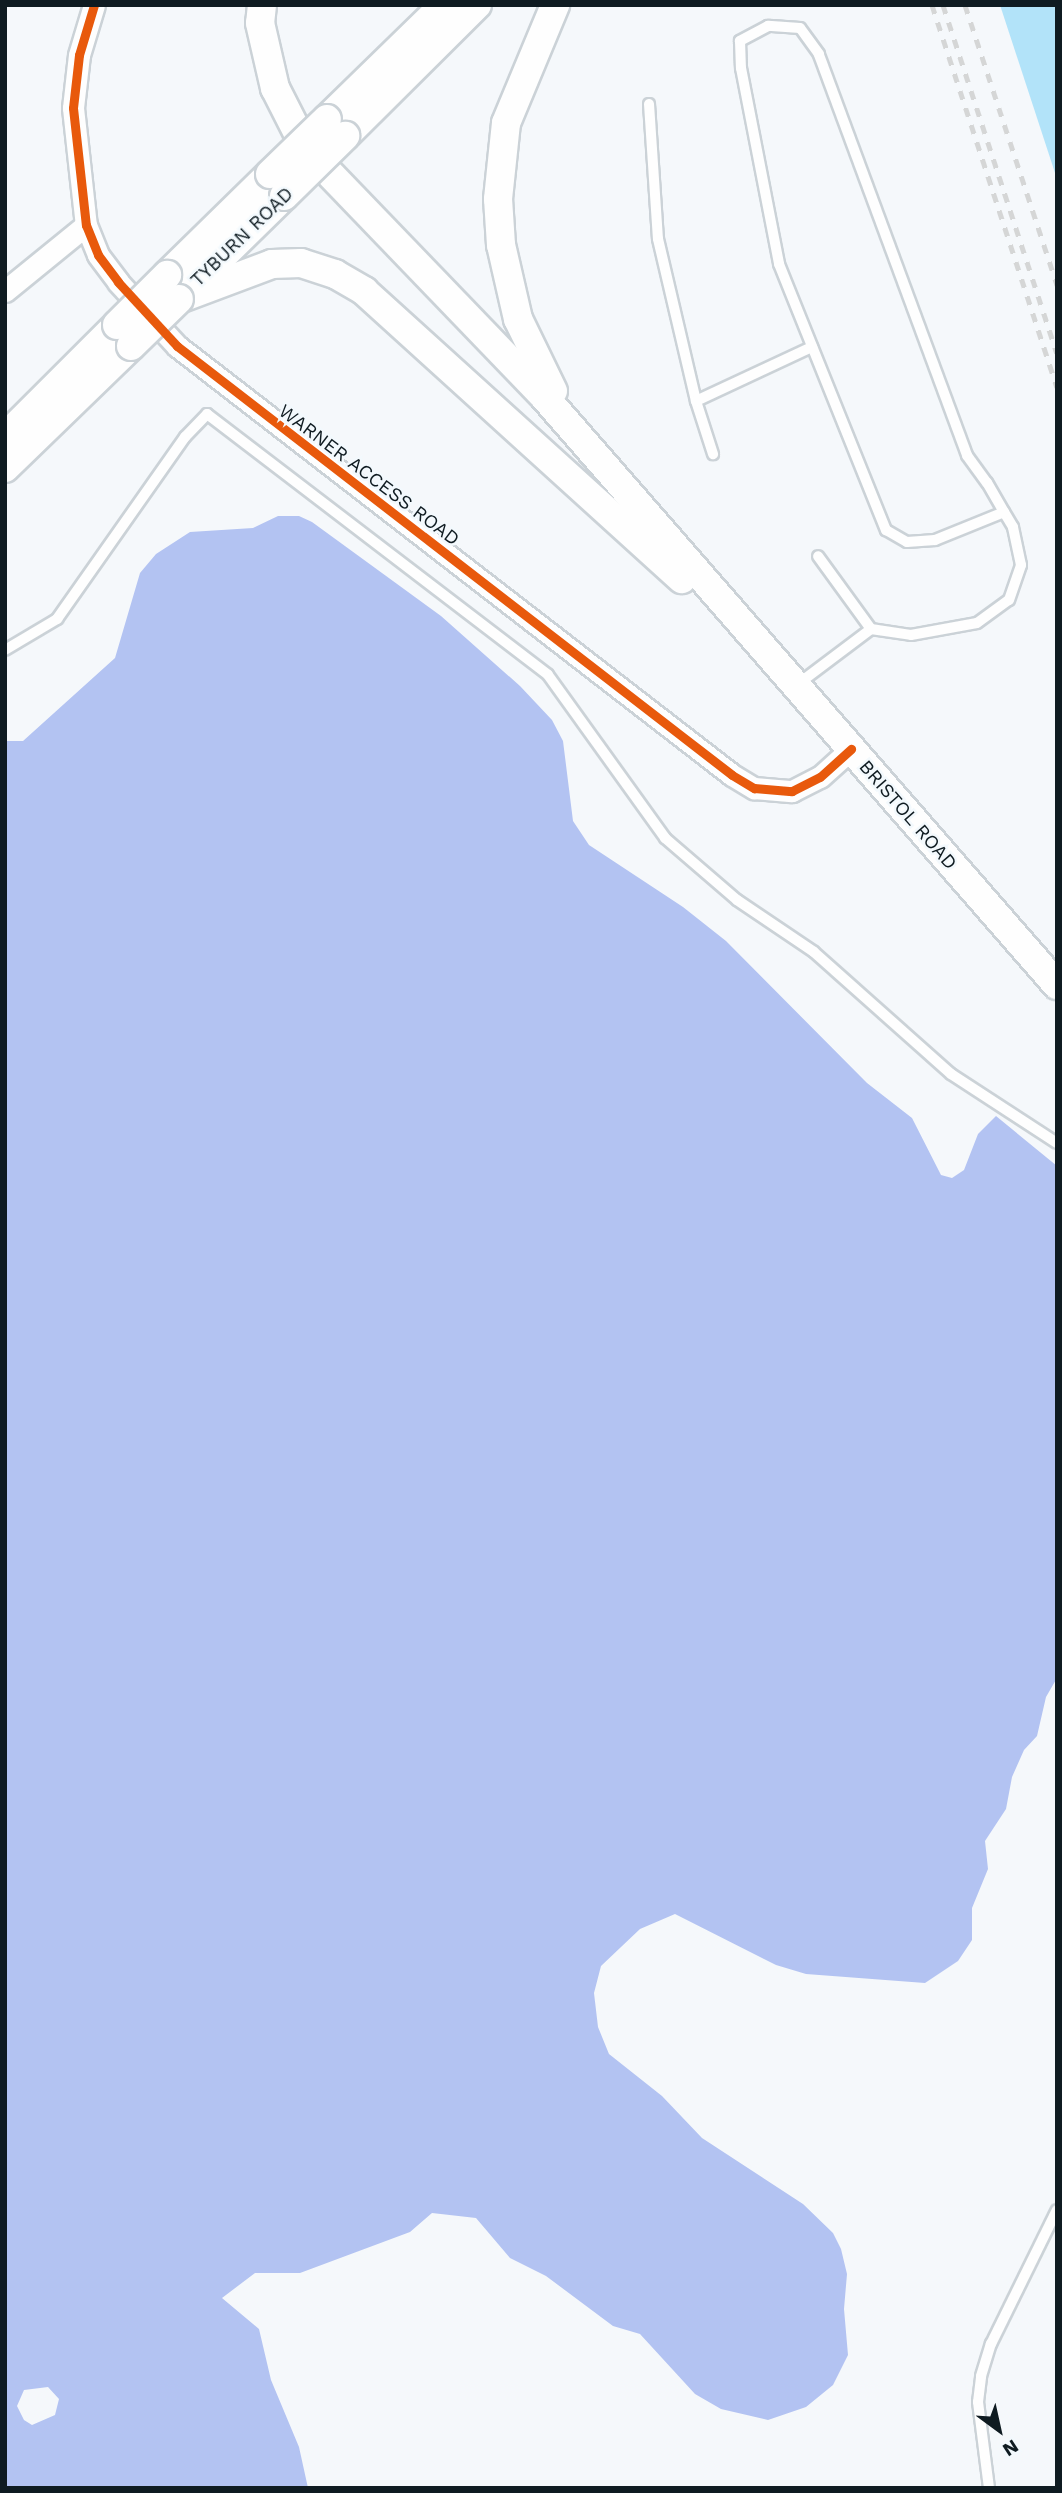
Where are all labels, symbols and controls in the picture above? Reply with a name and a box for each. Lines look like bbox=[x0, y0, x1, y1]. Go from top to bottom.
street label: TYBURN ROAD bbox=[186, 182, 298, 292]
street label: WARNER ACCESS ROAD bbox=[274, 399, 464, 551]
street label: BRISTOL ROAD bbox=[854, 755, 962, 875]
north arrow bbox=[964, 2395, 1034, 2465]
text: N bbox=[999, 2435, 1023, 2462]

